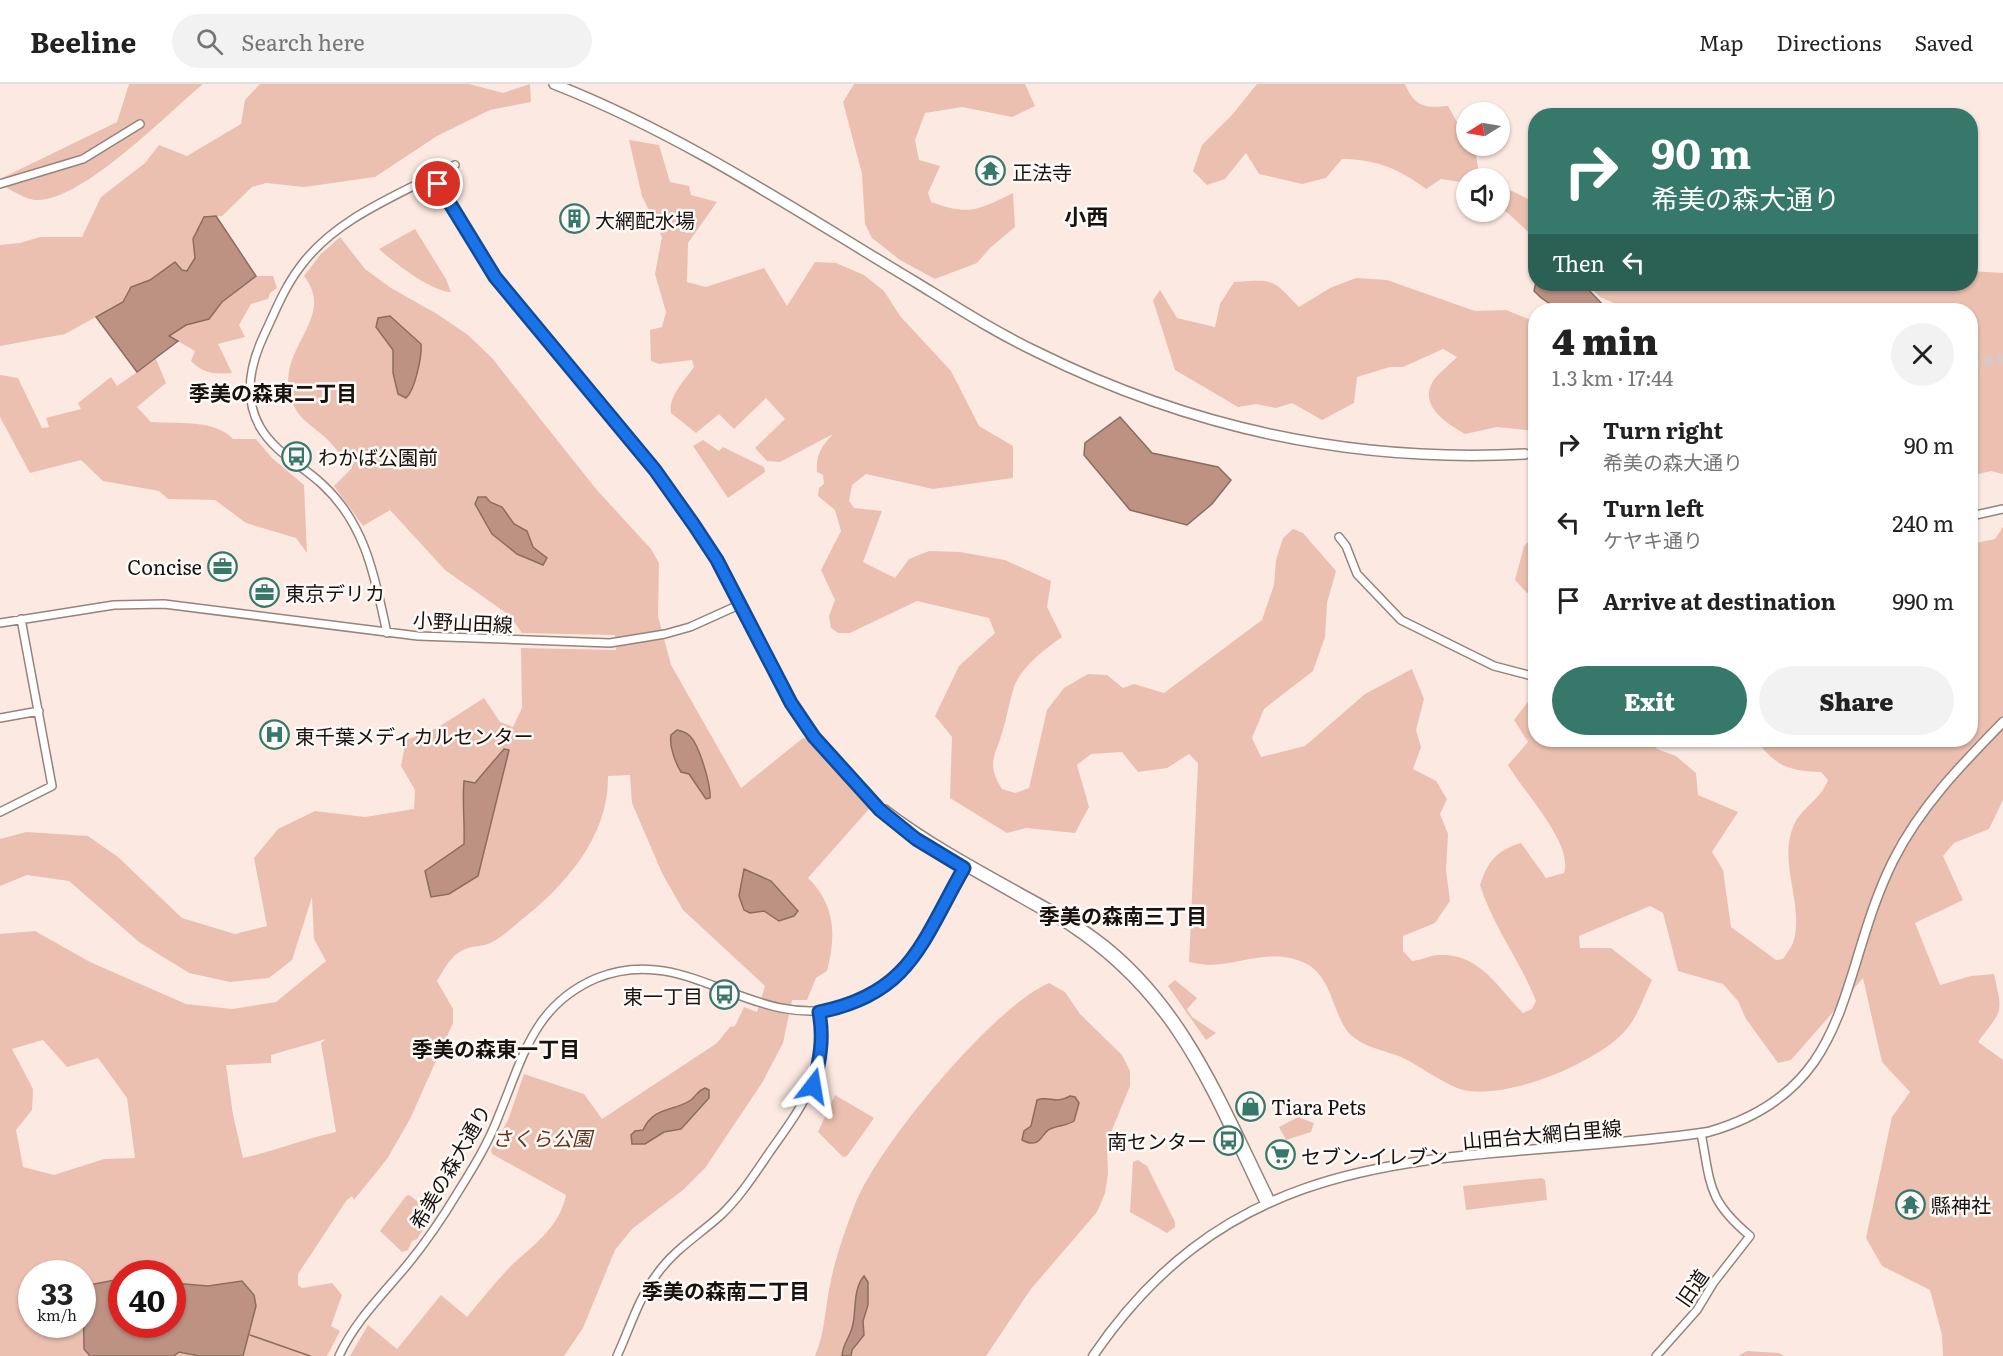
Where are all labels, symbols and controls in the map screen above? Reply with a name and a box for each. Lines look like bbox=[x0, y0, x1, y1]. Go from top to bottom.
search box bbox=[172, 14, 592, 68]
text: Beeline bbox=[30, 20, 136, 62]
icon: search bbox=[193, 25, 226, 58]
text: Search here bbox=[241, 25, 365, 58]
text: Map bbox=[1699, 26, 1744, 57]
text: Directions bbox=[1777, 26, 1882, 57]
text: Saved bbox=[1915, 26, 1973, 57]
north arrow bbox=[1456, 102, 1510, 156]
map controls bbox=[1456, 102, 1510, 222]
text: 90 m bbox=[1651, 120, 1751, 182]
icon: right bbox=[1552, 132, 1630, 210]
temple icon: 正法寺 bbox=[975, 155, 1007, 187]
place label: 正法寺 bbox=[1012, 156, 1072, 186]
pin bbox=[412, 158, 463, 209]
icon: arrive bbox=[421, 167, 454, 200]
button: sound bbox=[1456, 168, 1510, 222]
text: 希美の森大通り bbox=[1651, 177, 1840, 217]
district label: 小西 bbox=[1064, 199, 1108, 232]
building icon: 大網配水場 bbox=[558, 203, 590, 235]
place label: 大網配水場 bbox=[595, 204, 695, 234]
text: Then bbox=[1552, 246, 1605, 279]
icon: left bbox=[1617, 246, 1650, 279]
text: 4 min bbox=[1552, 313, 1658, 366]
button: close bbox=[1891, 323, 1954, 386]
text: 1.3 km · 17:44 bbox=[1552, 362, 1673, 392]
district label: 季美の森東二丁目 bbox=[189, 376, 357, 407]
text: Turn right bbox=[1603, 413, 1723, 446]
icon: right bbox=[1552, 428, 1585, 461]
text: 90 m bbox=[1904, 428, 1954, 461]
bus stop icon: わかば公園前 bbox=[281, 440, 313, 472]
place label: わかば公園前 bbox=[318, 441, 438, 471]
text: 希美の森大通り bbox=[1603, 446, 1743, 476]
text: Turn left bbox=[1603, 491, 1704, 524]
icon: left bbox=[1552, 506, 1585, 539]
text: 240 m bbox=[1892, 506, 1954, 539]
text: ケヤキ通り bbox=[1603, 524, 1703, 554]
office icon: Concise bbox=[207, 550, 239, 582]
place label: Concise bbox=[127, 551, 202, 581]
office icon: 東京デリカ bbox=[248, 576, 280, 608]
place label: 東京デリカ bbox=[285, 577, 385, 607]
icon: arrive bbox=[1552, 584, 1585, 617]
text: Arrive at destination bbox=[1603, 584, 1836, 617]
text: 990 m bbox=[1893, 584, 1954, 617]
street label: 小野山田線 bbox=[412, 603, 514, 639]
button: Exit bbox=[1552, 666, 1747, 735]
button: Share bbox=[1759, 666, 1954, 735]
hospital icon: 東千葉メディカルセンター bbox=[258, 719, 290, 751]
place label: 東千葉メディカルセンター bbox=[295, 720, 534, 750]
district label: 季美の森南三丁目 bbox=[1039, 899, 1207, 930]
bus stop icon: 東一丁目 bbox=[708, 979, 740, 1011]
place label: 東一丁目 bbox=[623, 980, 703, 1010]
district label: 季美の森東一丁目 bbox=[412, 1032, 580, 1063]
position arrow bbox=[781, 1054, 845, 1118]
shop icon: Tiara Pets bbox=[1234, 1090, 1266, 1122]
place label: Tiara Pets bbox=[1271, 1091, 1366, 1121]
street label: 希美の森大通り bbox=[401, 1098, 497, 1234]
street label: 山田台大網白里線 bbox=[1461, 1111, 1623, 1155]
park label: さくら公園 bbox=[492, 1122, 595, 1152]
bus stop icon: 南センター bbox=[1212, 1124, 1244, 1156]
place label: 南センター bbox=[1107, 1125, 1207, 1155]
supermarket icon: セブン-イレブン bbox=[1264, 1139, 1296, 1171]
place label: セブン-イレブン bbox=[1301, 1140, 1448, 1170]
temple icon: 縣神社 bbox=[1894, 1188, 1926, 1220]
place label: 縣神社 bbox=[1931, 1189, 1991, 1219]
speed limit sign: 40 bbox=[108, 1260, 186, 1338]
street label: 旧道 bbox=[1667, 1262, 1715, 1312]
text: 33 bbox=[41, 1270, 73, 1314]
district label: 季美の森南二丁目 bbox=[642, 1274, 810, 1305]
text: km/h bbox=[37, 1303, 77, 1326]

